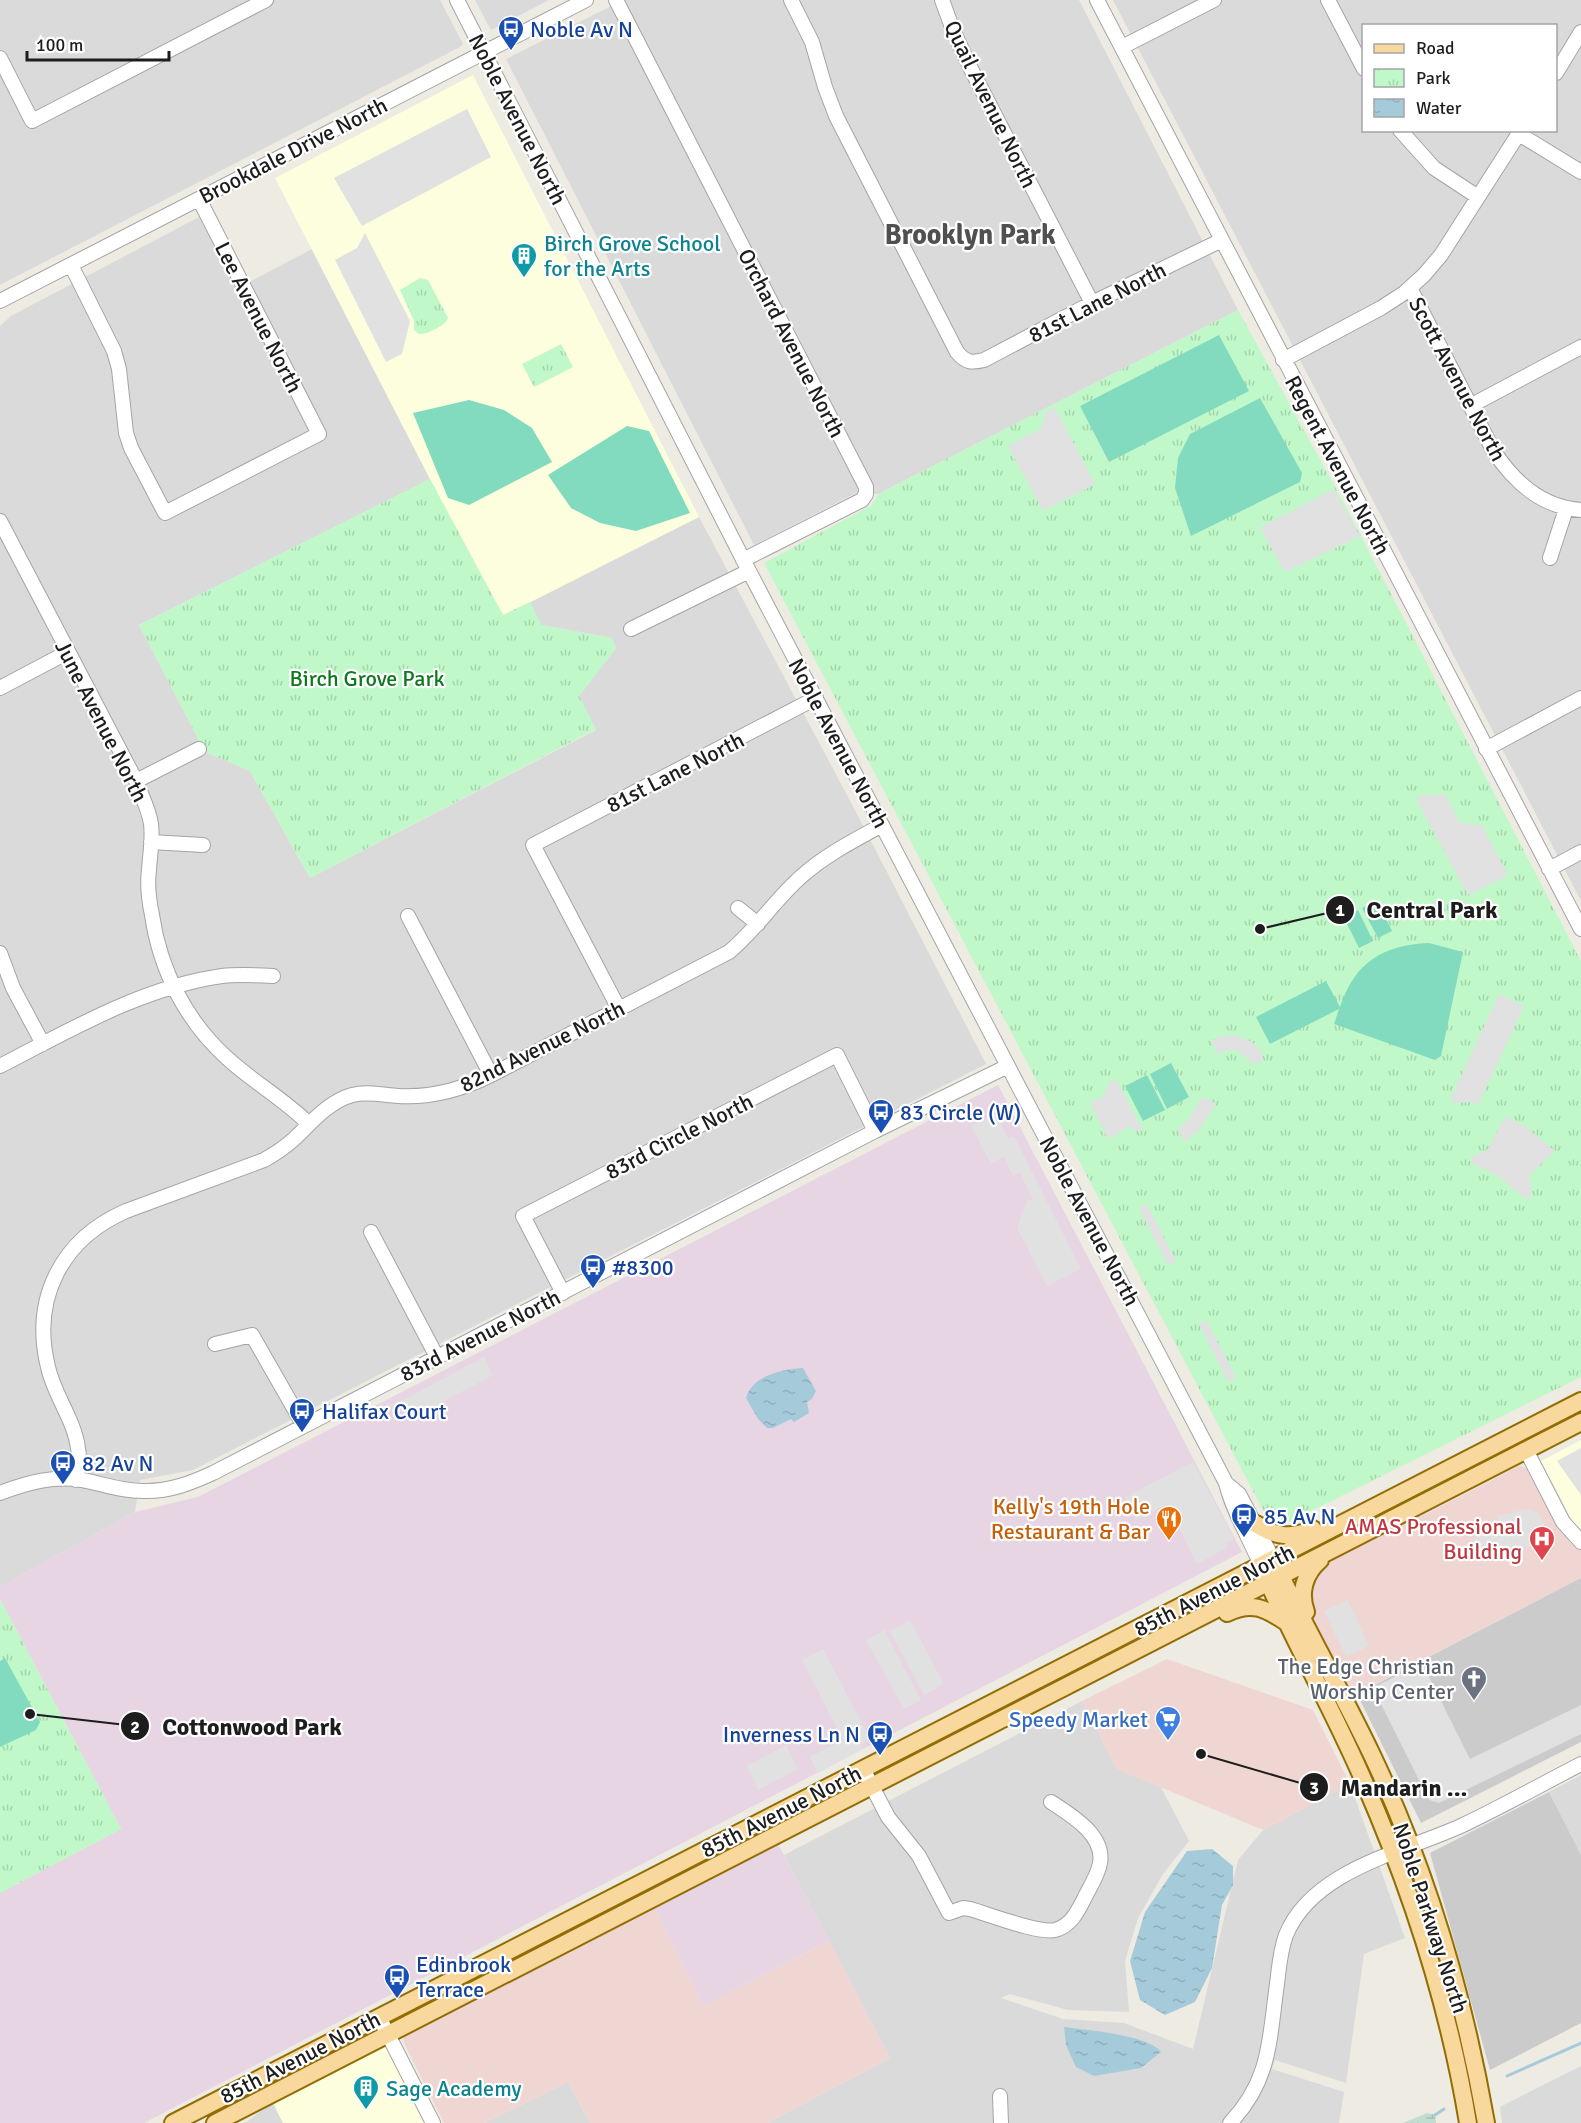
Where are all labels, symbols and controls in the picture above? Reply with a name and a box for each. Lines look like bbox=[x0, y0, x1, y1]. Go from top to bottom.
bus stop icon: Noble Av N bbox=[496, 14, 526, 52]
place label: Noble Av N bbox=[530, 16, 633, 43]
street label: Quail Avenue North bbox=[938, 16, 1043, 192]
scale bar bbox=[27, 24, 170, 62]
legend bbox=[1362, 24, 1557, 132]
street label: Noble Avenue North bbox=[463, 29, 572, 209]
text: 100 m bbox=[36, 34, 83, 56]
text: Road bbox=[1416, 37, 1455, 59]
text: Park bbox=[1416, 67, 1451, 89]
street label: Brookdale Drive North bbox=[194, 91, 392, 210]
text: Water bbox=[1416, 97, 1462, 119]
district label: Brooklyn Park bbox=[884, 218, 1056, 252]
place label: Birch Grove School for the Arts bbox=[544, 230, 721, 282]
street label: Lee Avenue North bbox=[209, 237, 308, 397]
building icon: Birch Grove School for the Arts bbox=[509, 241, 539, 279]
street label: Orchard Avenue North bbox=[732, 244, 851, 442]
street label: 81st Lane North bbox=[1024, 256, 1171, 349]
street label: Scott Avenue North bbox=[1403, 292, 1512, 466]
street label: Regent Avenue North bbox=[1279, 371, 1396, 560]
street label: June Avenue North bbox=[49, 636, 154, 807]
street label: Noble Avenue North bbox=[782, 654, 895, 833]
park label: Birch Grove Park bbox=[289, 665, 445, 692]
street label: 81st Lane North bbox=[602, 726, 749, 819]
callout: Central Park bbox=[1325, 889, 1510, 931]
text: Central Park bbox=[1367, 895, 1498, 925]
text: 1 bbox=[1335, 899, 1345, 921]
street label: 82nd Avenue North bbox=[455, 995, 629, 1098]
street label: 83rd Circle North bbox=[601, 1088, 758, 1185]
bus stop icon: 83 Circle (W) bbox=[866, 1097, 896, 1135]
place label: 83 Circle (W) bbox=[900, 1099, 1021, 1126]
street label: Noble Avenue North bbox=[1033, 1132, 1146, 1311]
bus stop icon: #8300 bbox=[578, 1252, 608, 1290]
place label: #8300 bbox=[612, 1254, 674, 1281]
street label: 83rd Avenue North bbox=[395, 1283, 565, 1388]
bus stop icon: Halifax Court bbox=[287, 1396, 317, 1434]
place label: Halifax Court bbox=[322, 1398, 447, 1425]
bus stop icon: 82 Av N bbox=[48, 1448, 78, 1486]
place label: 82 Av N bbox=[82, 1450, 154, 1477]
place label: Kelly's 19th Hole Restaurant & Bar bbox=[991, 1493, 1150, 1545]
bus stop icon: 85 Av N bbox=[1229, 1501, 1259, 1539]
place label: 85 Av N bbox=[1264, 1503, 1336, 1530]
restaurant icon: Kelly's 19th Hole Restaurant & Bar bbox=[1154, 1504, 1184, 1542]
place label: AMAS Professional Building bbox=[1345, 1513, 1522, 1565]
hospital icon: AMAS Professional Building bbox=[1527, 1524, 1557, 1562]
street label: 85th Avenue North bbox=[1129, 1538, 1299, 1643]
place label: The Edge Christian Worship Center bbox=[1278, 1653, 1454, 1705]
church icon: The Edge Christian Worship Center bbox=[1459, 1664, 1489, 1702]
supermarket icon: Speedy Market bbox=[1153, 1704, 1183, 1742]
callout: Cottonwood Park bbox=[120, 1705, 354, 1747]
place label: Speedy Market bbox=[1009, 1706, 1148, 1733]
text: Cottonwood Park bbox=[162, 1712, 342, 1742]
text: 2 bbox=[130, 1716, 140, 1738]
bus stop icon: Inverness Ln N bbox=[865, 1719, 895, 1757]
place label: Inverness Ln N bbox=[723, 1721, 860, 1748]
street label: 85th Avenue North bbox=[696, 1759, 866, 1864]
callout: Mandarin ... bbox=[1299, 1766, 1480, 1808]
text: Mandarin ... bbox=[1341, 1773, 1467, 1803]
text: 3 bbox=[1309, 1777, 1319, 1799]
street label: Noble Parkway North bbox=[1387, 1820, 1474, 2017]
place label: Edinbrook Terrace bbox=[416, 1951, 511, 2003]
bus stop icon: Edinbrook Terrace bbox=[382, 1962, 412, 2000]
street label: 85th Avenue North bbox=[215, 2005, 385, 2110]
building icon: Sage Academy bbox=[351, 2073, 381, 2111]
place label: Sage Academy bbox=[386, 2075, 522, 2102]

